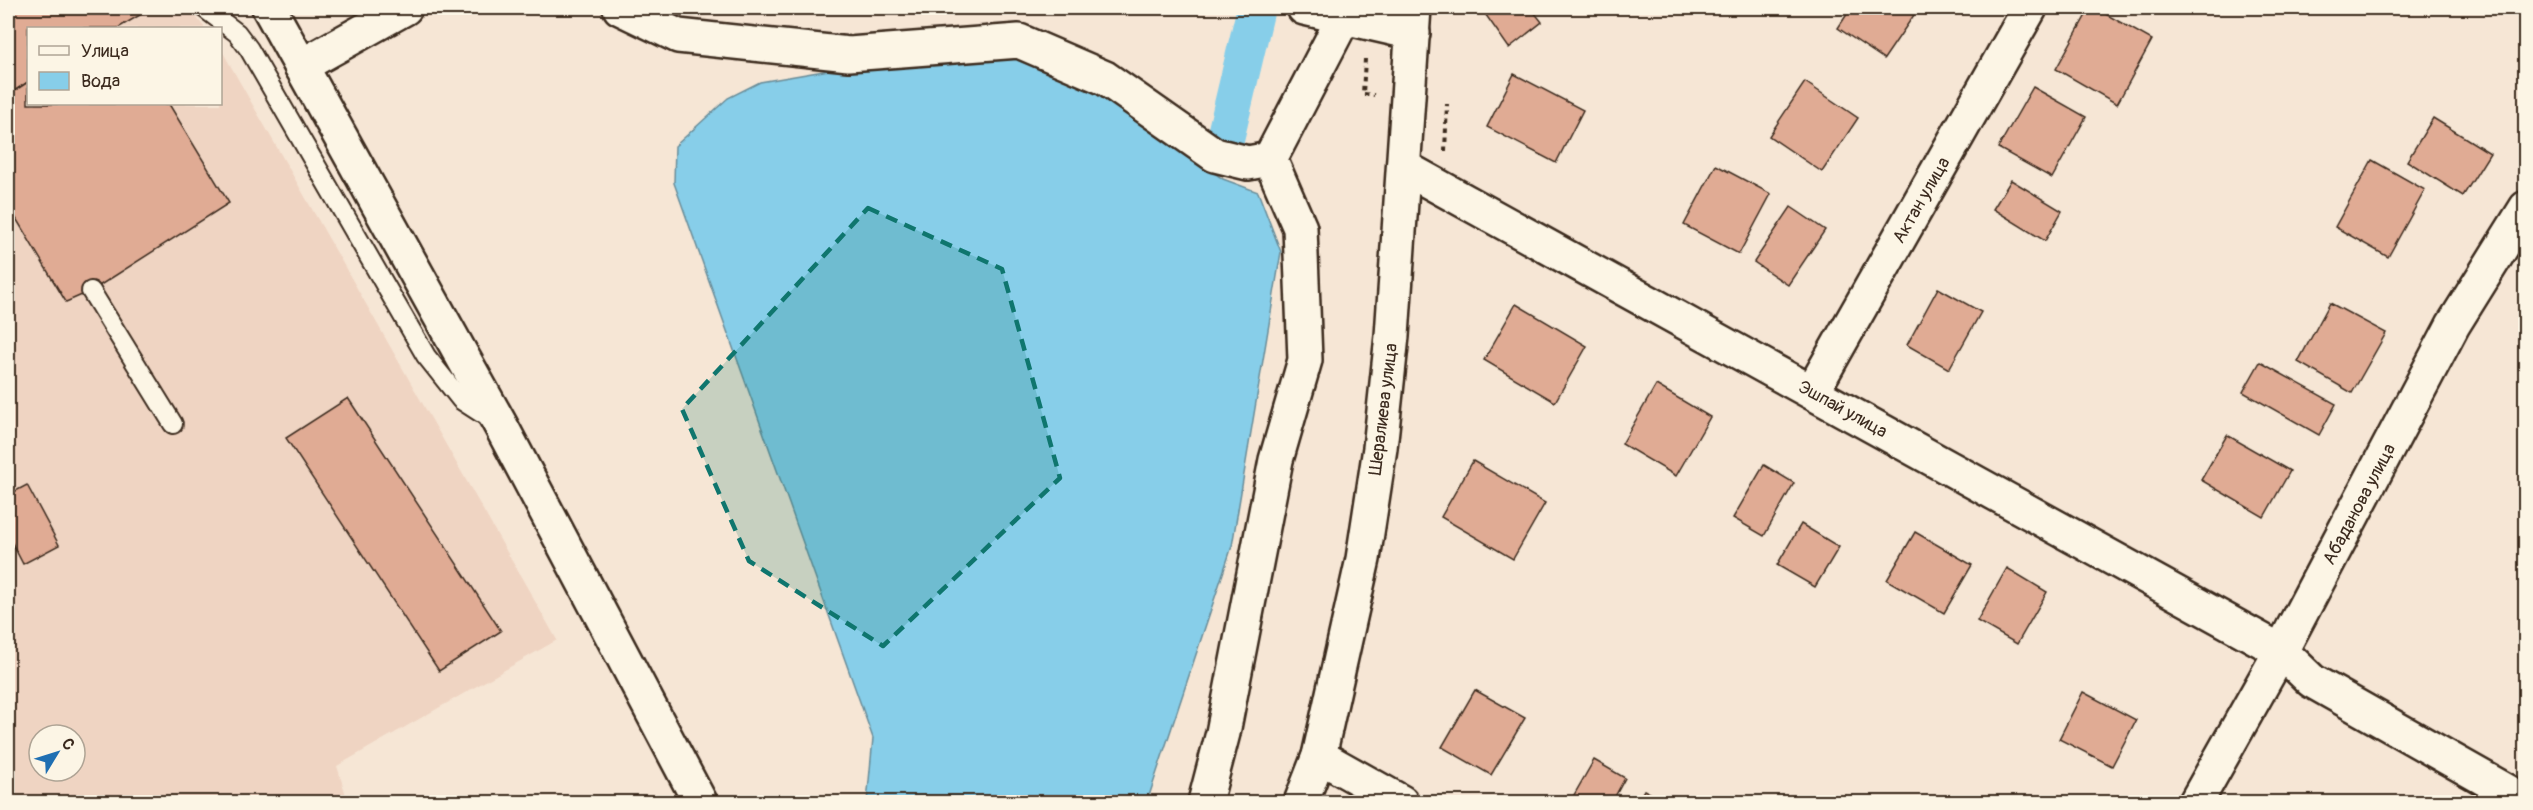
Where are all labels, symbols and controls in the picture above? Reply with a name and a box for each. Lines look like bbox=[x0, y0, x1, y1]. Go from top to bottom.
legend bbox=[27, 27, 222, 105]
text: Улица bbox=[81, 40, 129, 63]
text: Вода bbox=[81, 70, 120, 93]
street label: Актан улица bbox=[1887, 153, 1955, 248]
street label: Шералиева улица bbox=[1364, 342, 1403, 476]
street label: Эшпай улица bbox=[1794, 376, 1891, 443]
street label: Абаданова улица bbox=[2318, 440, 2401, 569]
north arrow bbox=[27, 723, 87, 783]
text: С bbox=[57, 734, 79, 755]

